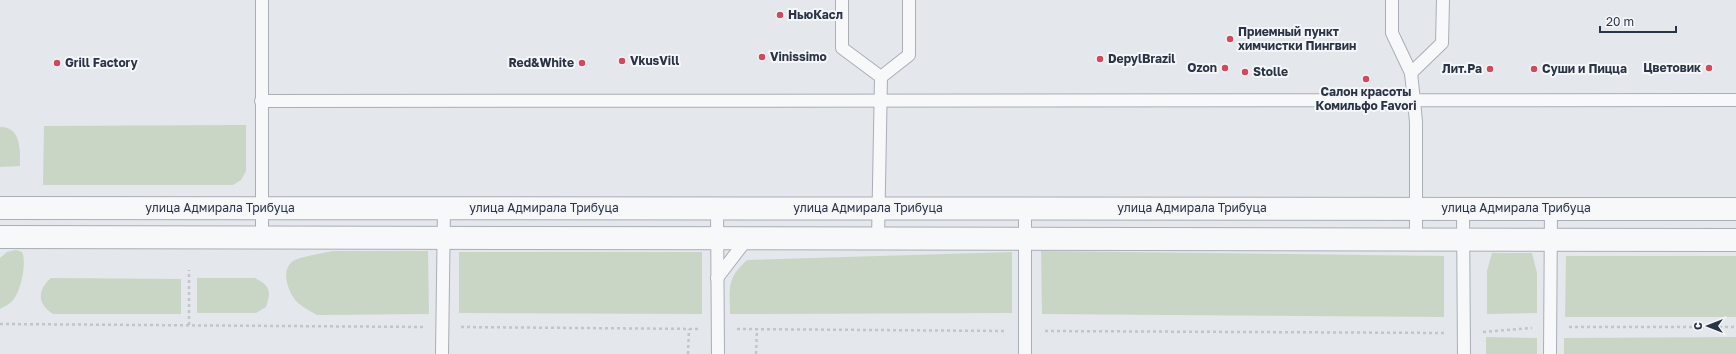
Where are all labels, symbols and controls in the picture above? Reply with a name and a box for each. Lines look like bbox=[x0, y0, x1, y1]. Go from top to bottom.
place label: НьюКасл bbox=[788, 7, 843, 22]
scale bar bbox=[1600, 8, 1676, 34]
marker: НьюКасл bbox=[775, 10, 785, 20]
text: 20 m bbox=[1606, 14, 1634, 29]
place label: Приемный пункт химчистки Пингвин bbox=[1238, 24, 1356, 53]
marker: Приемный пункт химчистки Пингвин bbox=[1225, 34, 1235, 44]
place label: Vinissimo bbox=[770, 49, 827, 64]
place label: DepylBrazil bbox=[1108, 51, 1175, 66]
marker: Vinissimo bbox=[757, 52, 767, 62]
place label: VkusVill bbox=[630, 53, 679, 68]
marker: DepylBrazil bbox=[1095, 54, 1105, 64]
place label: Grill Factory bbox=[65, 55, 139, 70]
place label: Red&White bbox=[508, 55, 574, 70]
marker: VkusVill bbox=[617, 56, 627, 66]
marker: Grill Factory bbox=[52, 58, 62, 68]
marker: Red&White bbox=[577, 58, 587, 68]
place label: Ozon bbox=[1187, 60, 1217, 75]
place label: Цветовик bbox=[1643, 60, 1701, 75]
place label: Лит.Ра bbox=[1442, 61, 1482, 76]
place label: Суши и Пицца bbox=[1542, 61, 1627, 76]
marker: Ozon bbox=[1220, 63, 1230, 73]
marker: Цветовик bbox=[1704, 63, 1714, 73]
place label: Stolle bbox=[1253, 64, 1288, 79]
marker: Лит.Ра bbox=[1485, 64, 1495, 74]
marker: Суши и Пицца bbox=[1529, 64, 1539, 74]
marker: Stolle bbox=[1240, 67, 1250, 77]
marker: Салон красоты Комильфо Favori bbox=[1361, 74, 1371, 84]
place label: Салон красоты Комильфо Favori bbox=[1316, 84, 1416, 113]
street label: улица Адмирала Трибуца bbox=[145, 200, 295, 215]
street label: улица Адмирала Трибуца bbox=[469, 200, 619, 215]
street label: улица Адмирала Трибуца bbox=[793, 200, 943, 215]
street label: улица Адмирала Трибуца bbox=[1117, 200, 1267, 215]
street label: улица Адмирала Трибуца bbox=[1441, 200, 1591, 215]
north arrow bbox=[1688, 306, 1728, 346]
text: С bbox=[1691, 322, 1704, 330]

